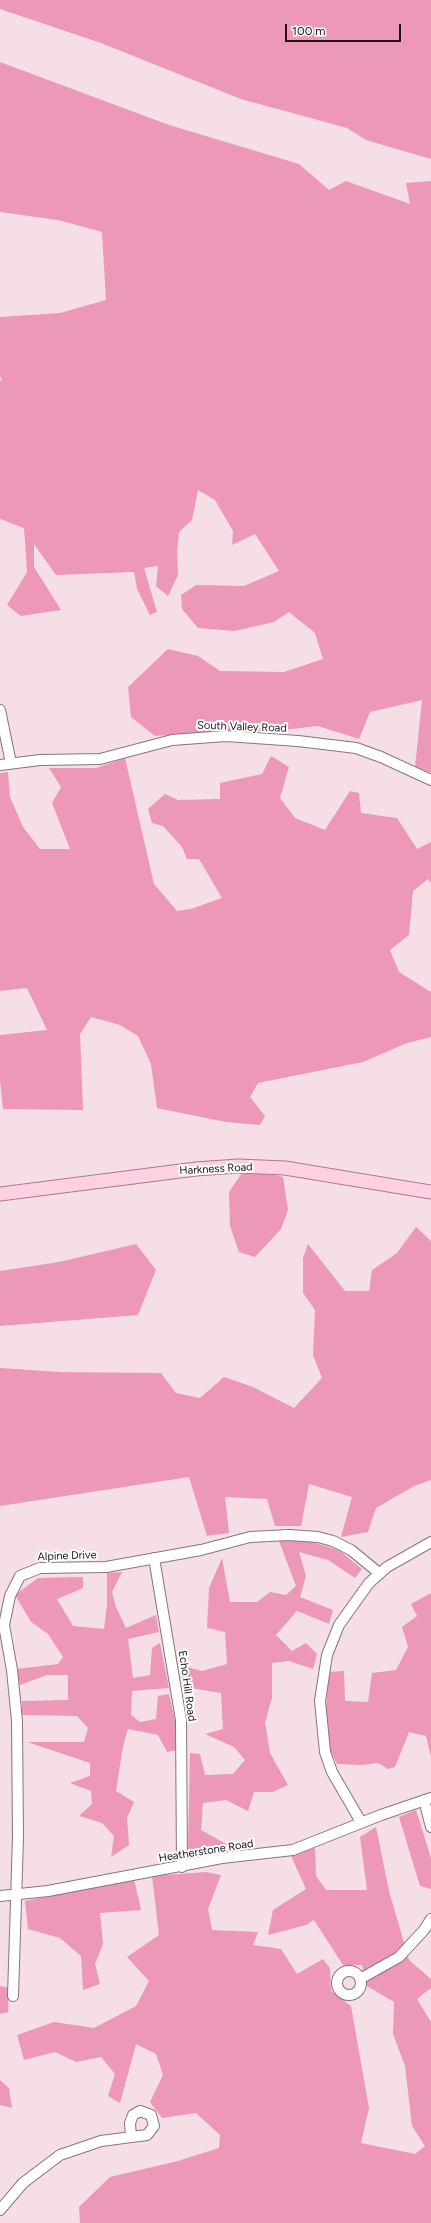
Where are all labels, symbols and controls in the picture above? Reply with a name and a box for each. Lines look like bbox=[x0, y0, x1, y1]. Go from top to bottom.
scale bar bbox=[287, 16, 403, 42]
text: 100 m bbox=[292, 24, 326, 38]
street label: South Valley Road bbox=[197, 719, 287, 735]
street label: Harkness Road bbox=[179, 1160, 253, 1178]
street label: Alpine Drive bbox=[37, 1548, 97, 1564]
street label: Echo Hill Road bbox=[175, 1650, 199, 1722]
street label: Heatherstone Road bbox=[158, 1837, 254, 1865]

